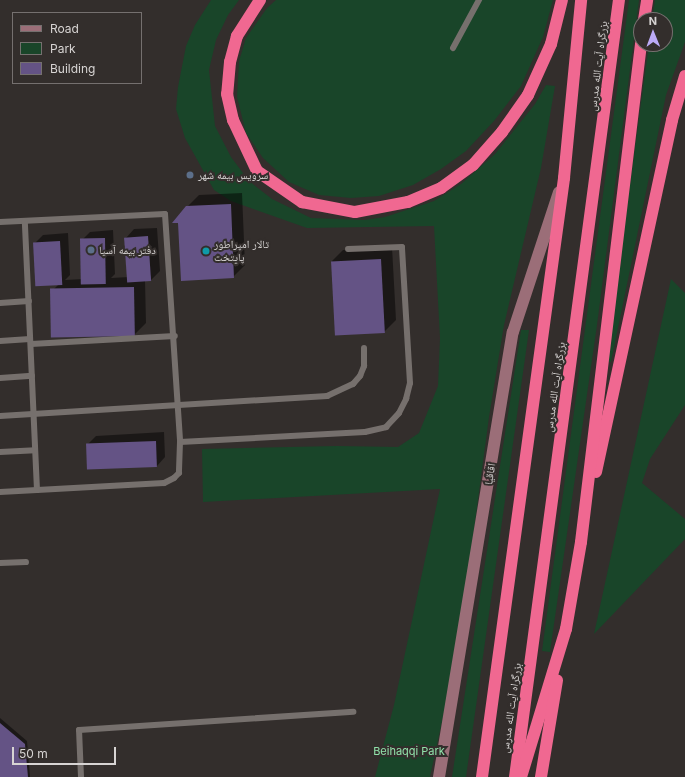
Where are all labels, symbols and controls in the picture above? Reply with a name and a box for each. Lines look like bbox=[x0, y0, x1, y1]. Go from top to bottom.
legend bbox=[12, 12, 142, 84]
north arrow bbox=[633, 12, 673, 52]
text: N bbox=[648, 14, 657, 28]
street label: بزرگراه آیت الله مدرس bbox=[586, 20, 610, 112]
text: Road bbox=[50, 21, 79, 36]
text: Park bbox=[50, 41, 76, 56]
text: Building bbox=[50, 61, 95, 76]
place label: سرویس بیمه شهر bbox=[198, 168, 268, 182]
marker: سرویس بیمه شهر bbox=[185, 170, 195, 180]
place label: تالار امپراطور پایتخت bbox=[214, 238, 269, 264]
place label: دفتر بیمه آسیا bbox=[99, 243, 156, 257]
marker: دفتر بیمه آسیا bbox=[86, 245, 96, 255]
marker: تالار امپراطور پایتخت bbox=[201, 246, 211, 256]
street label: بزرگراه آیت الله مدرس bbox=[542, 341, 568, 433]
street label: اقاقیا bbox=[482, 462, 498, 486]
street label: بزرگراه آیت الله مدرس bbox=[498, 662, 524, 754]
scale bar bbox=[14, 739, 118, 765]
park label: Beihaqqi Park bbox=[373, 744, 445, 758]
text: 50 m bbox=[19, 746, 48, 761]

